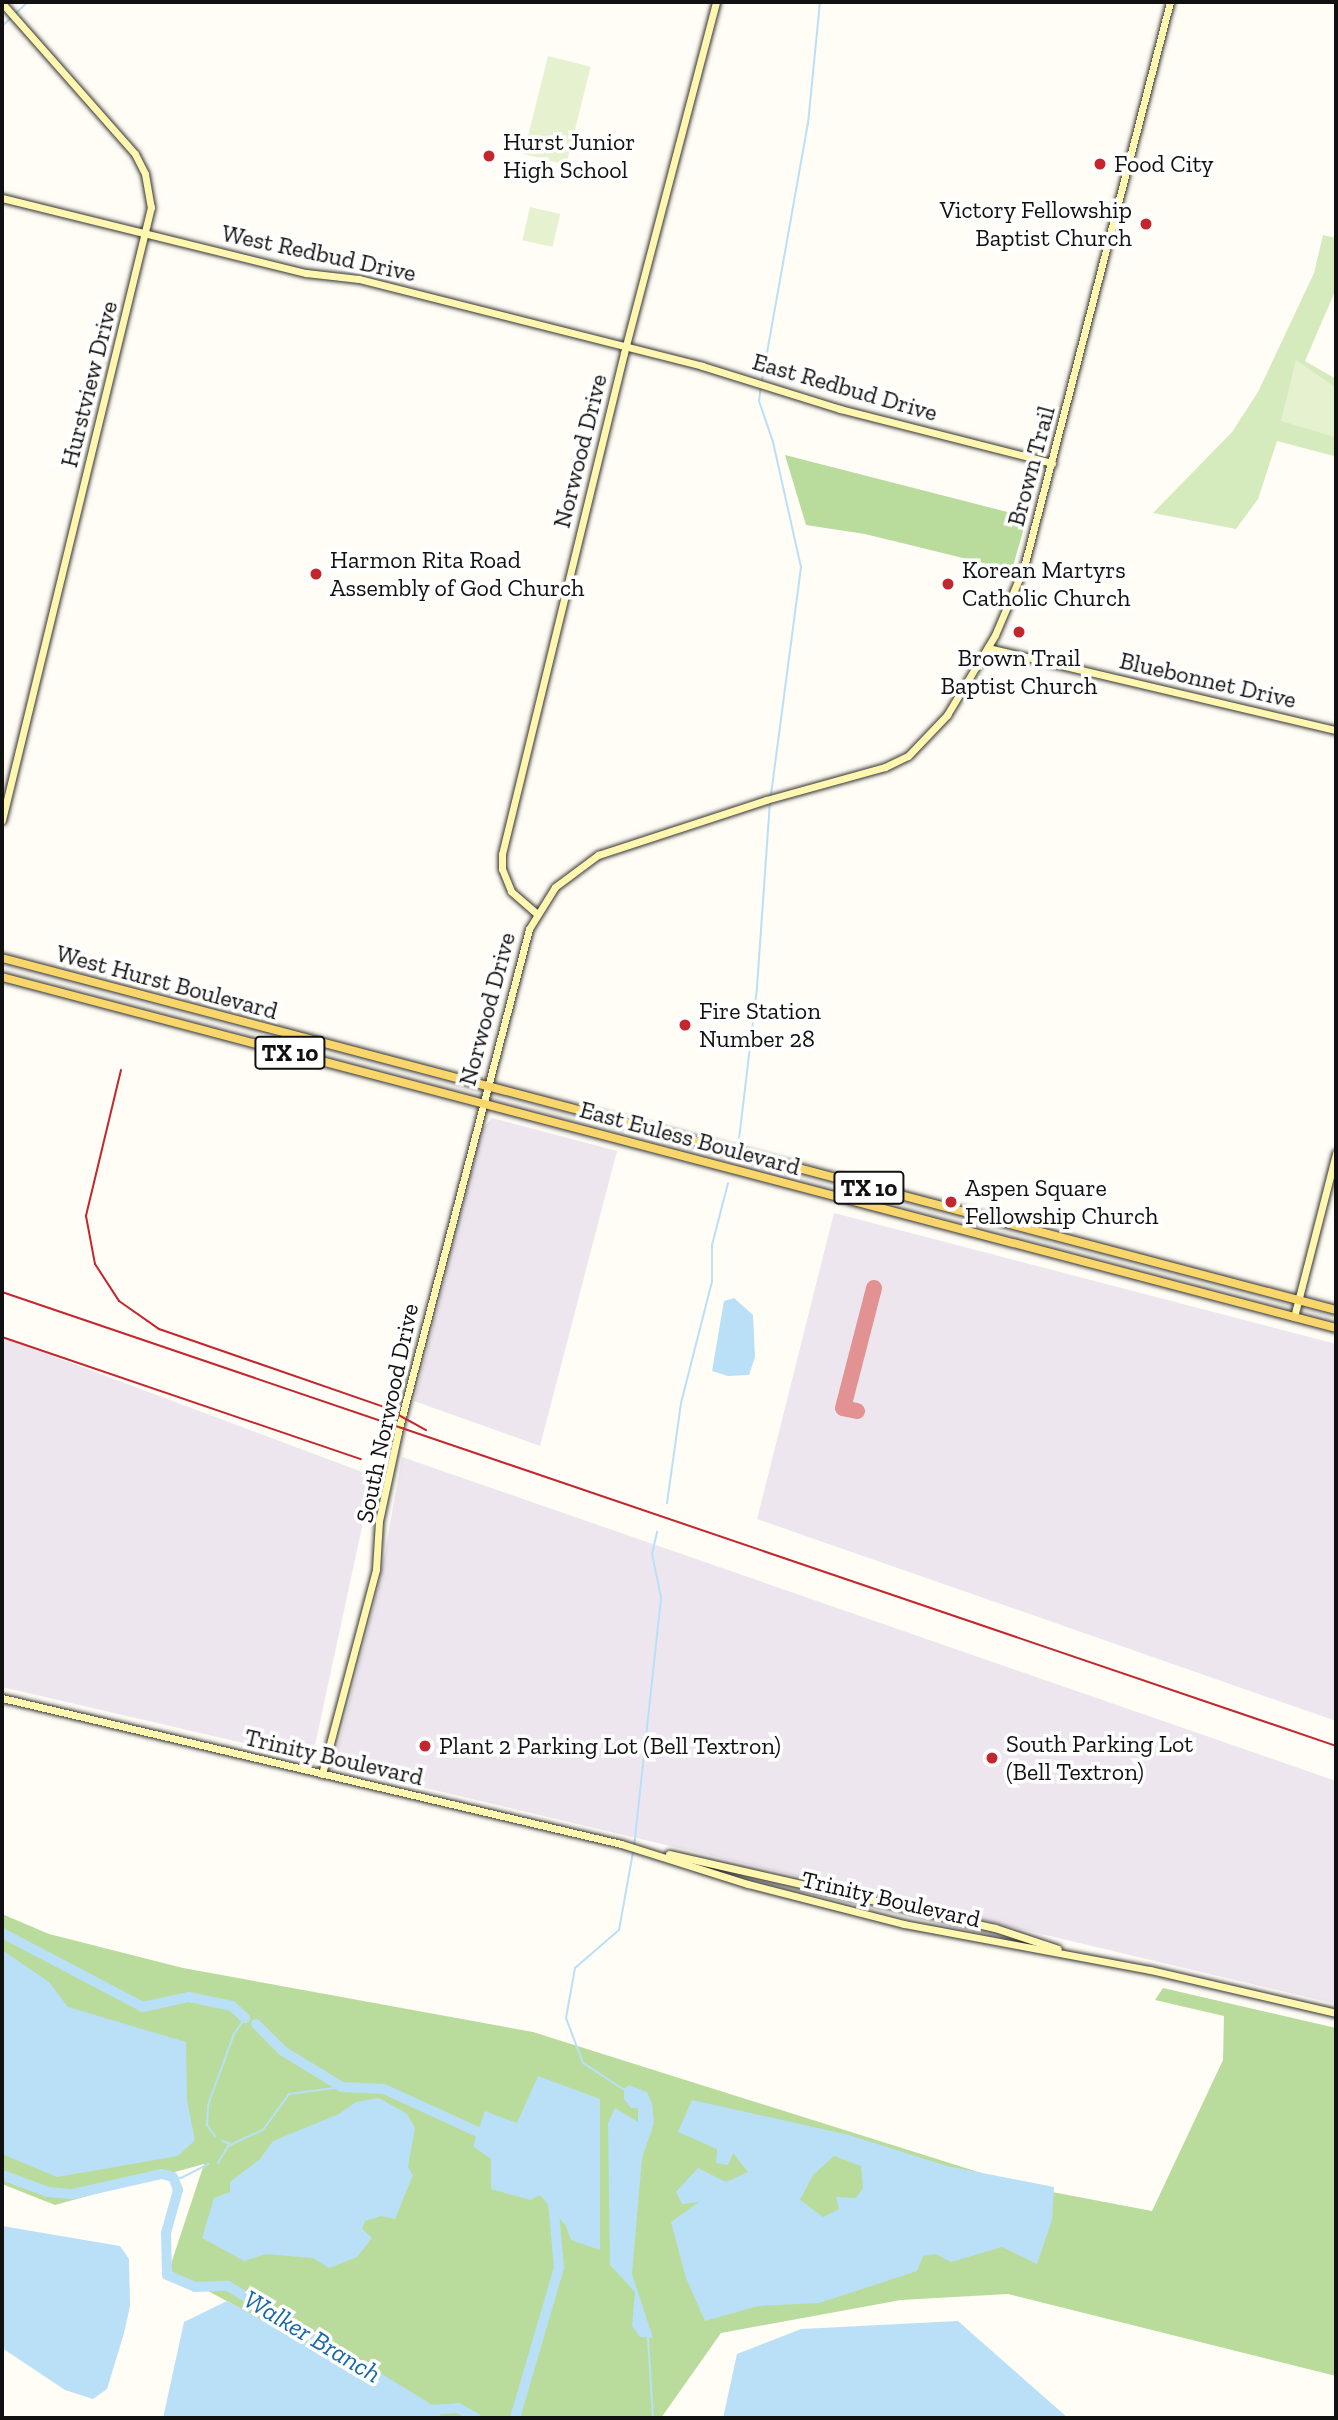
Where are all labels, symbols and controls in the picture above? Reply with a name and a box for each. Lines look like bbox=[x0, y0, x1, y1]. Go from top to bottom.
place label: Hurst Junior High School bbox=[503, 128, 636, 184]
marker: Hurst Junior High School bbox=[481, 148, 497, 164]
place label: Food City bbox=[1114, 150, 1214, 178]
marker: Food City bbox=[1092, 156, 1108, 172]
place label: Victory Fellowship Baptist Church bbox=[939, 196, 1132, 252]
marker: Victory Fellowship Baptist Church bbox=[1138, 216, 1154, 232]
street label: West Redbud Drive bbox=[219, 218, 419, 288]
street label: Hurstview Drive bbox=[54, 298, 124, 470]
street label: East Redbud Drive bbox=[749, 347, 941, 427]
street label: Norwood Drive bbox=[547, 371, 613, 531]
street label: Brown Trail bbox=[1001, 403, 1061, 529]
place label: Harmon Rita Road Assembly of God Church bbox=[330, 546, 585, 602]
place label: Korean Martyrs Catholic Church bbox=[962, 556, 1130, 612]
marker: Harmon Rita Road Assembly of God Church bbox=[308, 566, 324, 582]
marker: Korean Martyrs Catholic Church bbox=[940, 576, 956, 592]
marker: Brown Trail Baptist Church bbox=[1011, 624, 1027, 640]
place label: Brown Trail Baptist Church bbox=[941, 644, 1097, 700]
street label: Bluebonnet Drive bbox=[1117, 646, 1299, 714]
street label: Norwood Drive bbox=[453, 929, 521, 1089]
street label: West Hurst Boulevard bbox=[53, 939, 281, 1025]
place label: Fire Station Number 28 bbox=[699, 997, 821, 1053]
marker: Fire Station Number 28 bbox=[677, 1017, 693, 1033]
road number: TX 10 bbox=[253, 1034, 327, 1072]
street label: East Euless Boulevard bbox=[577, 1095, 803, 1181]
road number: TX 10 bbox=[832, 1168, 906, 1208]
place label: Aspen Square Fellowship Church bbox=[965, 1174, 1158, 1230]
marker: Aspen Square Fellowship Church bbox=[943, 1194, 959, 1210]
street label: South Norwood Drive bbox=[350, 1301, 424, 1525]
street label: Trinity Boulevard bbox=[242, 1722, 426, 1792]
place label: South Parking Lot (Bell Textron) bbox=[1006, 1730, 1193, 1786]
place label: Plant 2 Parking Lot (Bell Textron) bbox=[439, 1732, 781, 1760]
marker: Plant 2 Parking Lot (Bell Textron) bbox=[417, 1738, 433, 1754]
marker: South Parking Lot (Bell Textron) bbox=[984, 1750, 1000, 1766]
street label: Trinity Boulevard bbox=[799, 1864, 983, 1934]
water label: Walker Branch bbox=[238, 2284, 386, 2390]

